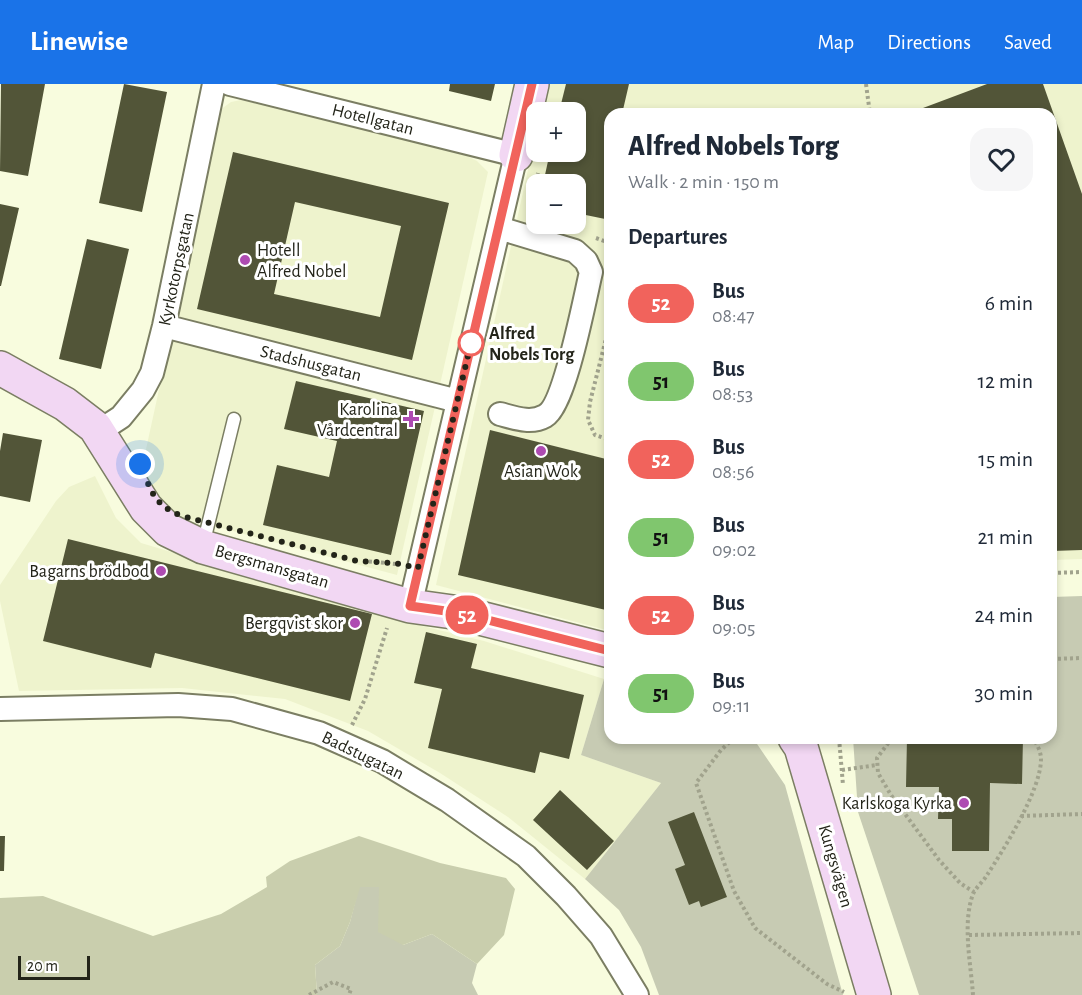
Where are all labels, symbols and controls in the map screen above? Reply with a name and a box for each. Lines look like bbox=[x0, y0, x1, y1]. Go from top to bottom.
text: Linewise bbox=[30, 28, 128, 56]
text: Map bbox=[818, 32, 854, 53]
text: Directions bbox=[887, 32, 971, 53]
text: Saved bbox=[1004, 32, 1052, 53]
street label: Hotellgatan bbox=[330, 101, 415, 139]
map controls bbox=[526, 102, 586, 234]
button: + bbox=[526, 102, 586, 162]
button: heart bbox=[970, 128, 1033, 191]
text: Alfred Nobels Torg bbox=[628, 133, 839, 161]
text: Walk · 2 min · 150 m bbox=[628, 172, 779, 192]
button: − bbox=[526, 174, 586, 234]
street label: Kyrkotorpsgatan bbox=[156, 211, 198, 328]
text: Departures bbox=[628, 226, 728, 248]
place label: Hotell Alfred Nobel bbox=[257, 242, 346, 281]
marker: Hotell Alfred Nobel bbox=[238, 253, 252, 267]
text: Bus bbox=[712, 280, 745, 302]
text: 6 min bbox=[985, 292, 1033, 314]
text: 52 bbox=[652, 293, 670, 314]
text: 08:47 bbox=[712, 306, 755, 326]
place label: Alfred Nobels Torg bbox=[489, 325, 575, 364]
marker: Alfred Nobels Torg bbox=[458, 330, 484, 356]
street label: Stadshusgatan bbox=[258, 343, 363, 385]
text: Bus bbox=[712, 358, 745, 380]
text: 12 min bbox=[978, 370, 1033, 392]
text: 51 bbox=[653, 371, 669, 392]
text: 08:53 bbox=[712, 384, 753, 404]
place label: Karolina Vårdcentral bbox=[317, 401, 398, 440]
marker: Karolina Vårdcentral bbox=[402, 410, 420, 428]
text: Bus bbox=[712, 436, 745, 458]
marker: Asian Wok bbox=[534, 444, 548, 458]
text: 15 min bbox=[978, 448, 1033, 470]
your location bbox=[125, 449, 155, 479]
text: 52 bbox=[652, 449, 670, 470]
text: 08:56 bbox=[712, 462, 754, 482]
place label: Asian Wok bbox=[504, 463, 579, 481]
text: Bus bbox=[712, 514, 745, 536]
text: 21 min bbox=[978, 526, 1033, 548]
text: 51 bbox=[653, 527, 669, 548]
text: 09:02 bbox=[712, 540, 756, 560]
street label: Bergsmansgatan bbox=[213, 542, 331, 592]
place label: Bagarns brödbod bbox=[29, 563, 149, 581]
marker: Bagarns brödbod bbox=[154, 564, 168, 578]
text: Bus bbox=[712, 592, 745, 614]
line badge: 52 bbox=[440, 596, 494, 634]
text: 24 min bbox=[975, 604, 1033, 626]
text: 52 bbox=[458, 605, 476, 626]
text: 52 bbox=[652, 605, 670, 626]
place label: Bergqvist skor bbox=[245, 615, 343, 633]
marker: Bergqvist skor bbox=[348, 616, 362, 630]
text: 09:05 bbox=[712, 618, 755, 638]
text: Bus bbox=[712, 670, 745, 692]
text: 30 min bbox=[974, 682, 1033, 704]
text: 51 bbox=[653, 683, 669, 704]
text: 09:11 bbox=[712, 696, 750, 716]
street label: Badstugatan bbox=[319, 728, 406, 783]
place label: Karlskoga Kyrka bbox=[842, 795, 952, 813]
marker: Karlskoga Kyrka bbox=[957, 796, 971, 810]
street label: Kungsvägen bbox=[815, 823, 855, 910]
scale bar bbox=[18, 953, 90, 980]
text: 20 m bbox=[27, 958, 58, 974]

